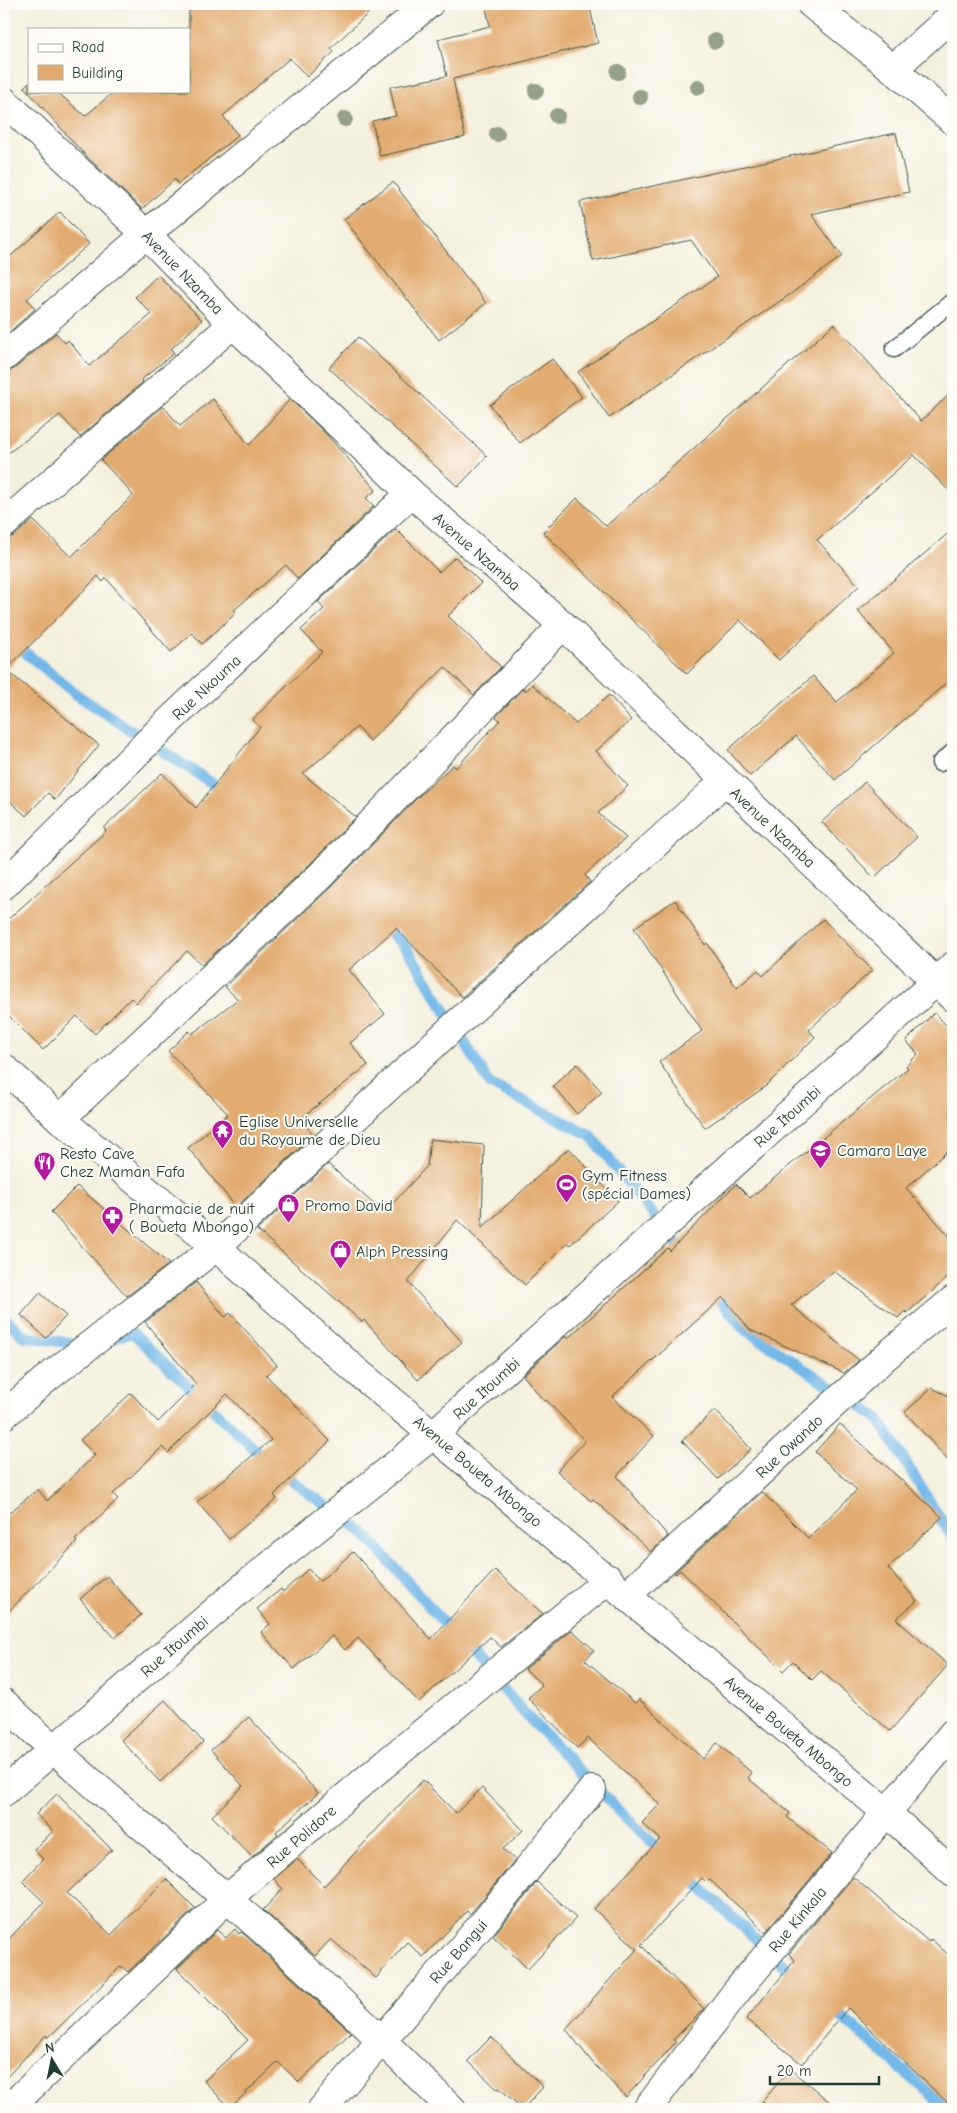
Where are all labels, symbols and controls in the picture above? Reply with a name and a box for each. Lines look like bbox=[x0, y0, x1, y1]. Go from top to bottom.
legend bbox=[28, 28, 190, 92]
text: Road bbox=[72, 38, 104, 56]
text: Building bbox=[72, 64, 123, 82]
street label: Avenue Nzamba bbox=[138, 227, 227, 318]
street label: Avenue Nzamba bbox=[429, 509, 524, 594]
street label: Rue Nkouma bbox=[169, 651, 245, 724]
street label: Avenue Nzamba bbox=[726, 784, 818, 872]
street label: Rue Itoumbi bbox=[751, 1082, 825, 1151]
place label: Eglise Universelle du Royaume de Dieu bbox=[239, 1113, 380, 1149]
temple icon: Eglise Universelle du Royaume de Dieu bbox=[211, 1118, 235, 1149]
school or university icon: Camara Laye bbox=[809, 1138, 833, 1169]
place label: Camara Laye bbox=[837, 1142, 927, 1160]
place label: Resto Cave Chez Maman Fafa bbox=[60, 1145, 185, 1181]
restaurant icon: Resto Cave Chez Maman Fafa bbox=[32, 1150, 56, 1181]
place label: Gym Fitness (spécial Dames) bbox=[582, 1167, 691, 1203]
sports icon: Gym Fitness (spécial Dames) bbox=[554, 1172, 578, 1203]
shop icon: Promo David bbox=[277, 1193, 301, 1224]
place label: Promo David bbox=[305, 1197, 393, 1215]
place label: Pharmacie de nuit ( Boueta Mbongo) bbox=[129, 1200, 255, 1236]
pharmacy icon: Pharmacie de nuit ( Boueta Mbongo) bbox=[101, 1205, 125, 1236]
shop icon: Alph Pressing bbox=[328, 1239, 352, 1270]
place label: Alph Pressing bbox=[356, 1243, 449, 1261]
street label: Rue Itoumbi bbox=[450, 1354, 524, 1423]
street label: Rue Owando bbox=[753, 1411, 827, 1482]
street label: Avenue Boueta Mbongo bbox=[409, 1413, 545, 1531]
street label: Rue Itoumbi bbox=[137, 1613, 212, 1681]
street label: Avenue Boueta Mbongo bbox=[720, 1673, 856, 1791]
street label: Rue Polidore bbox=[263, 1802, 340, 1872]
street label: Rue Kinkala bbox=[765, 1883, 830, 1956]
street label: Rue Bangui bbox=[426, 1916, 491, 1987]
north arrow bbox=[28, 2036, 78, 2086]
text: N bbox=[44, 2039, 56, 2057]
scale bar bbox=[770, 2053, 878, 2085]
text: 20 m bbox=[777, 2062, 811, 2080]

